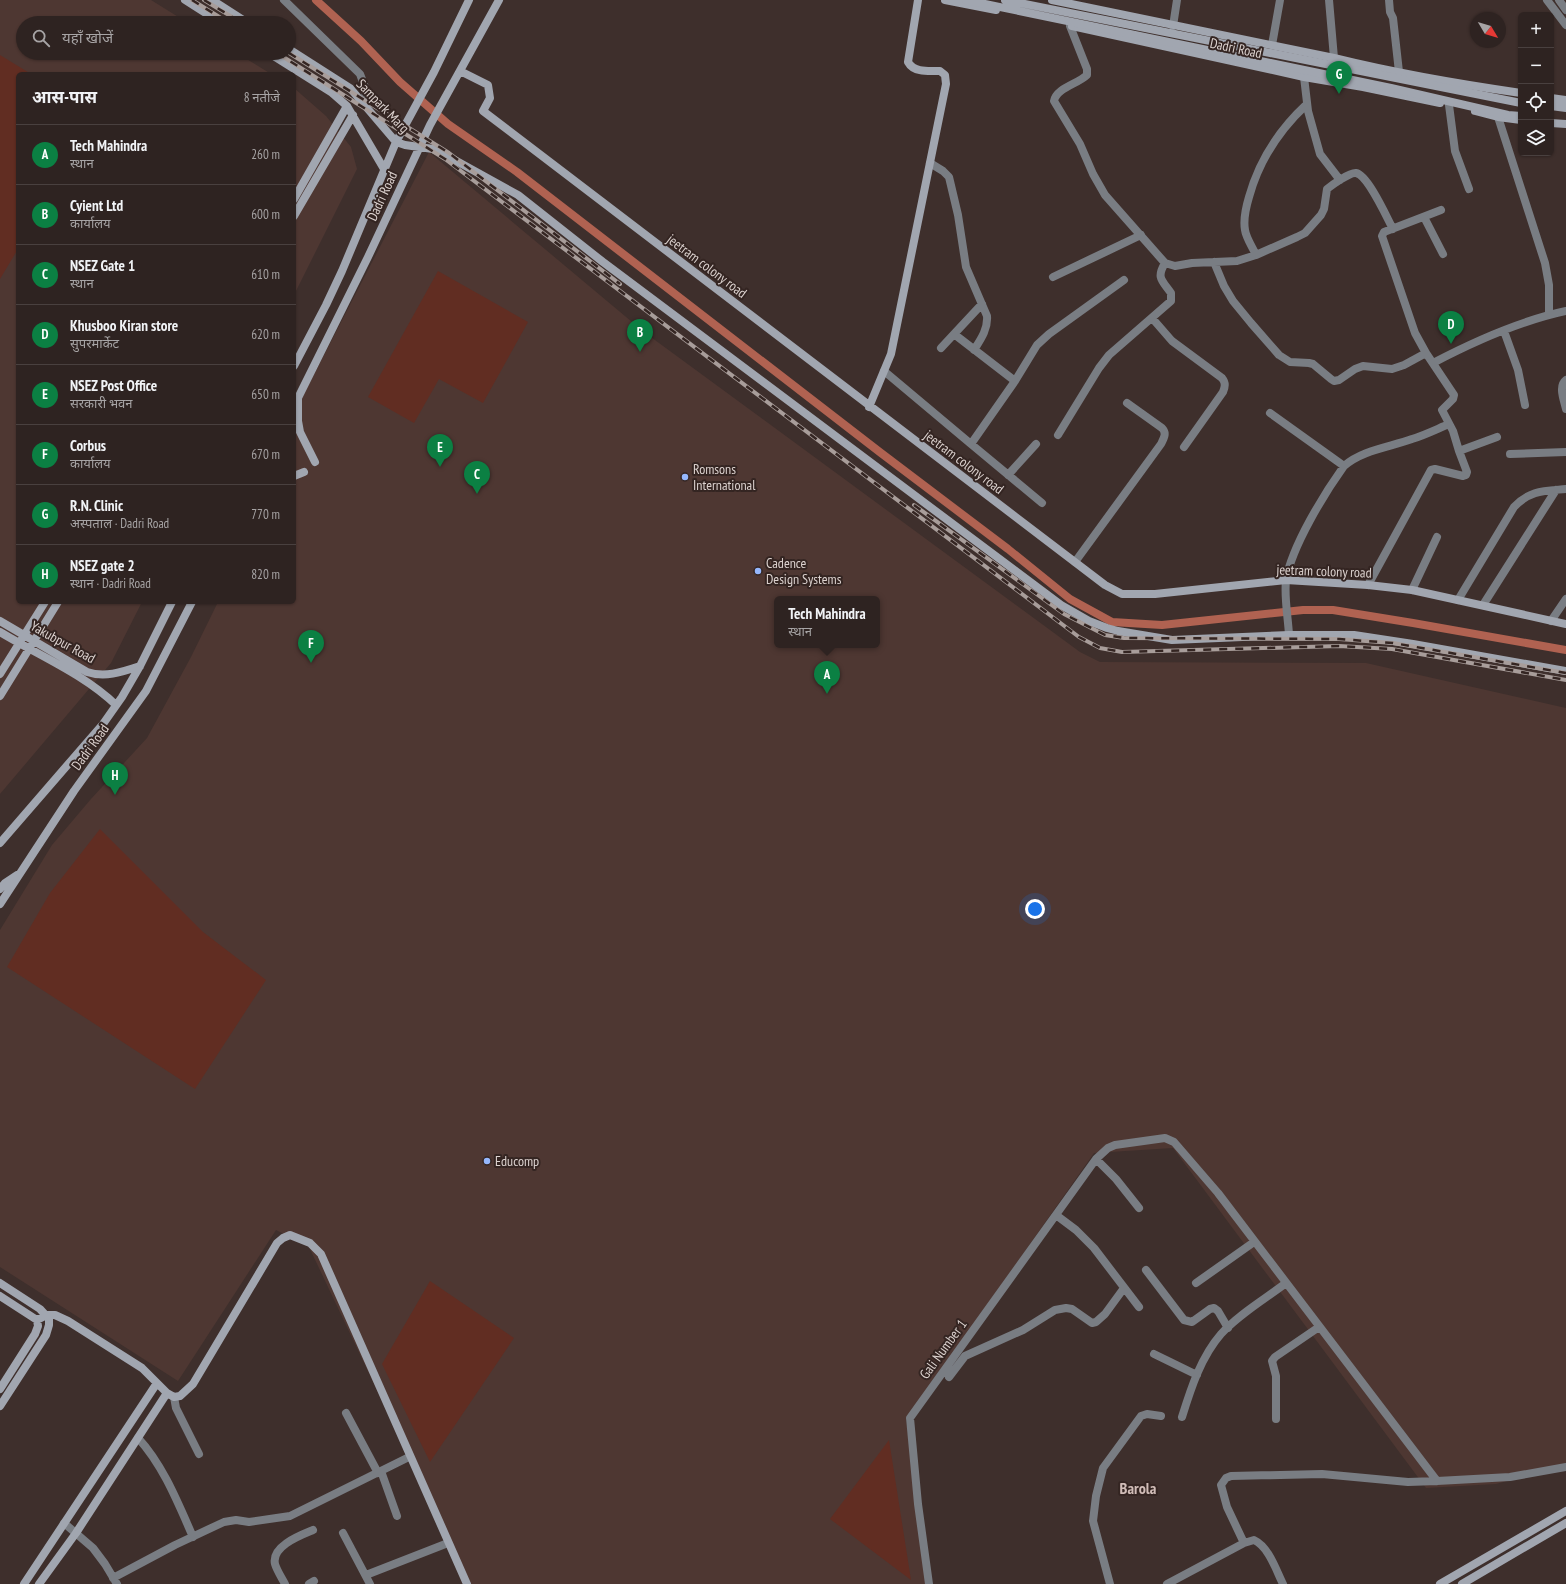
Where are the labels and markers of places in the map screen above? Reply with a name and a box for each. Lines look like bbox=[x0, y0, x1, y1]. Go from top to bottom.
pin: G bbox=[1326, 61, 1352, 94]
pin: D bbox=[1438, 311, 1464, 344]
pin: B bbox=[627, 319, 653, 352]
pin: E bbox=[427, 434, 453, 467]
place label: Romsons International bbox=[693, 460, 756, 494]
pin: C bbox=[464, 461, 490, 494]
marker: Romsons International bbox=[680, 472, 690, 482]
place label: Cadence Design Systems bbox=[766, 554, 842, 588]
marker: Cadence Design Systems bbox=[753, 566, 763, 576]
pin: F bbox=[298, 630, 324, 663]
pin: A bbox=[814, 661, 840, 694]
pin: H bbox=[102, 762, 128, 795]
place label: Educomp bbox=[495, 1152, 539, 1170]
marker: Educomp bbox=[482, 1156, 492, 1166]

